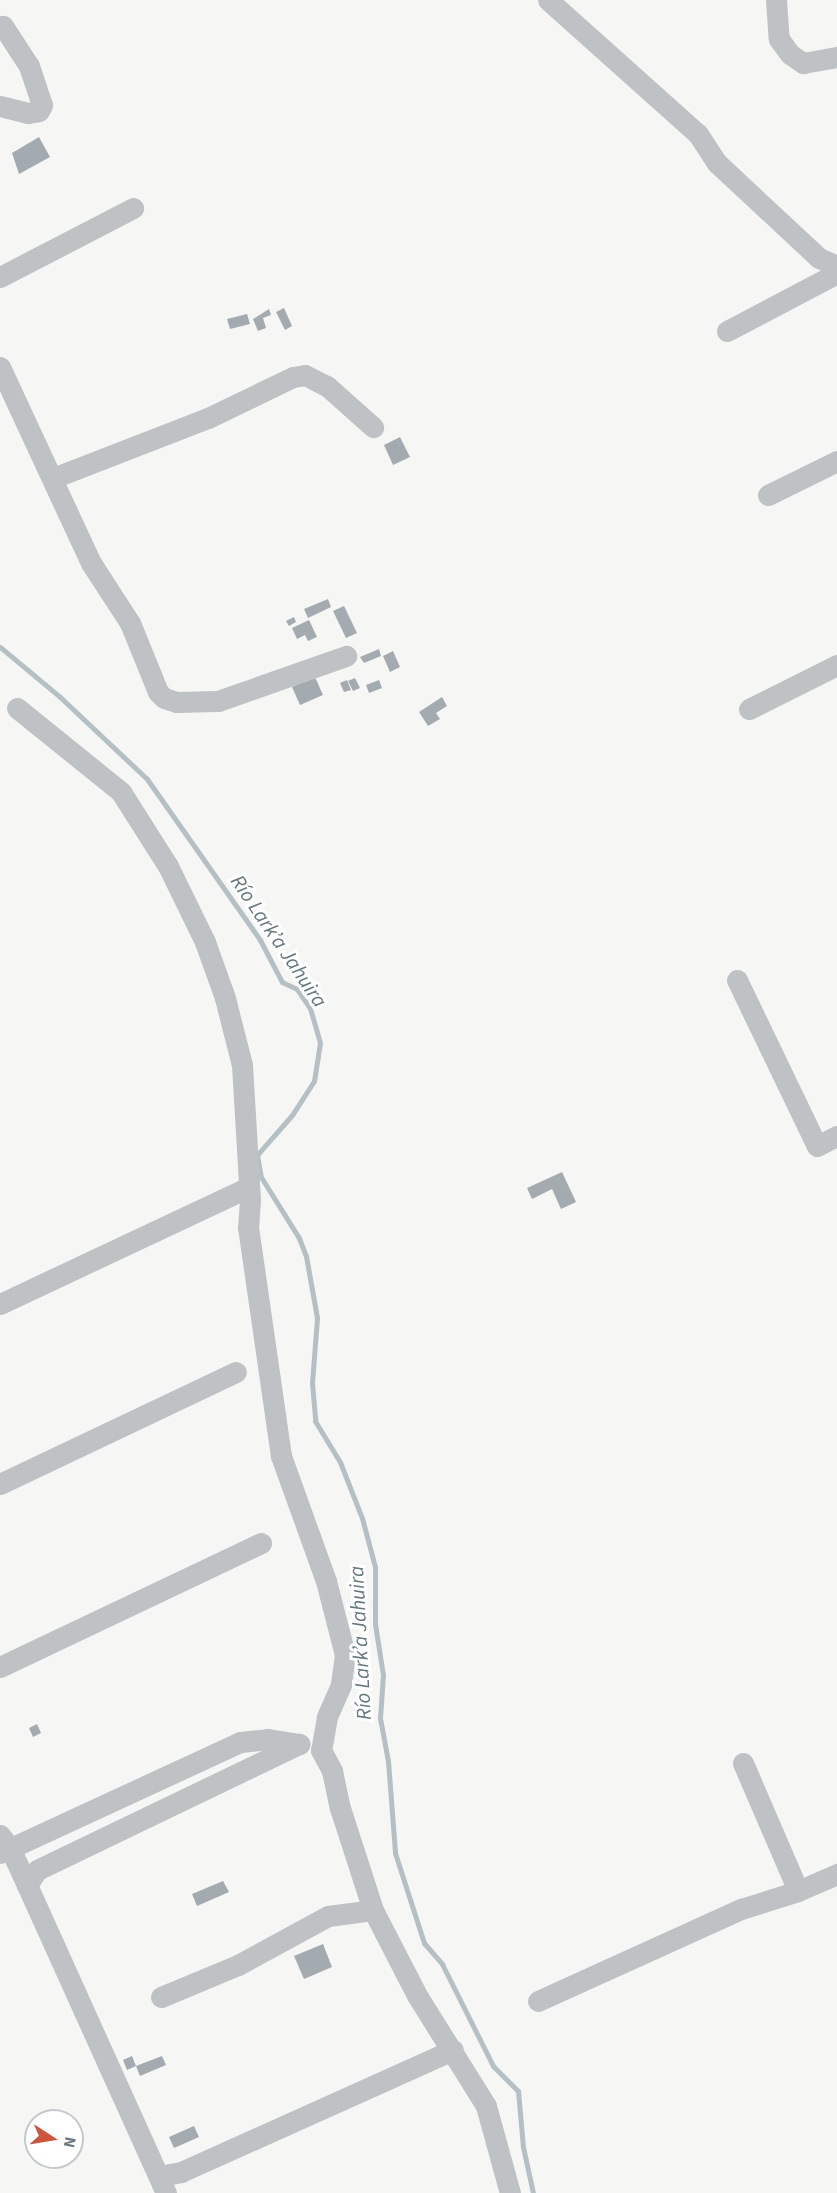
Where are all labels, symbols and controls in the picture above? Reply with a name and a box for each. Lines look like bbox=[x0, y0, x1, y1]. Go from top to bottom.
water label: Río Lark’a Jahuira bbox=[225, 870, 333, 1012]
water label: Río Lark’a Jahuira bbox=[343, 1565, 377, 1721]
north arrow bbox=[24, 2109, 84, 2169]
text: N bbox=[58, 2135, 82, 2150]

